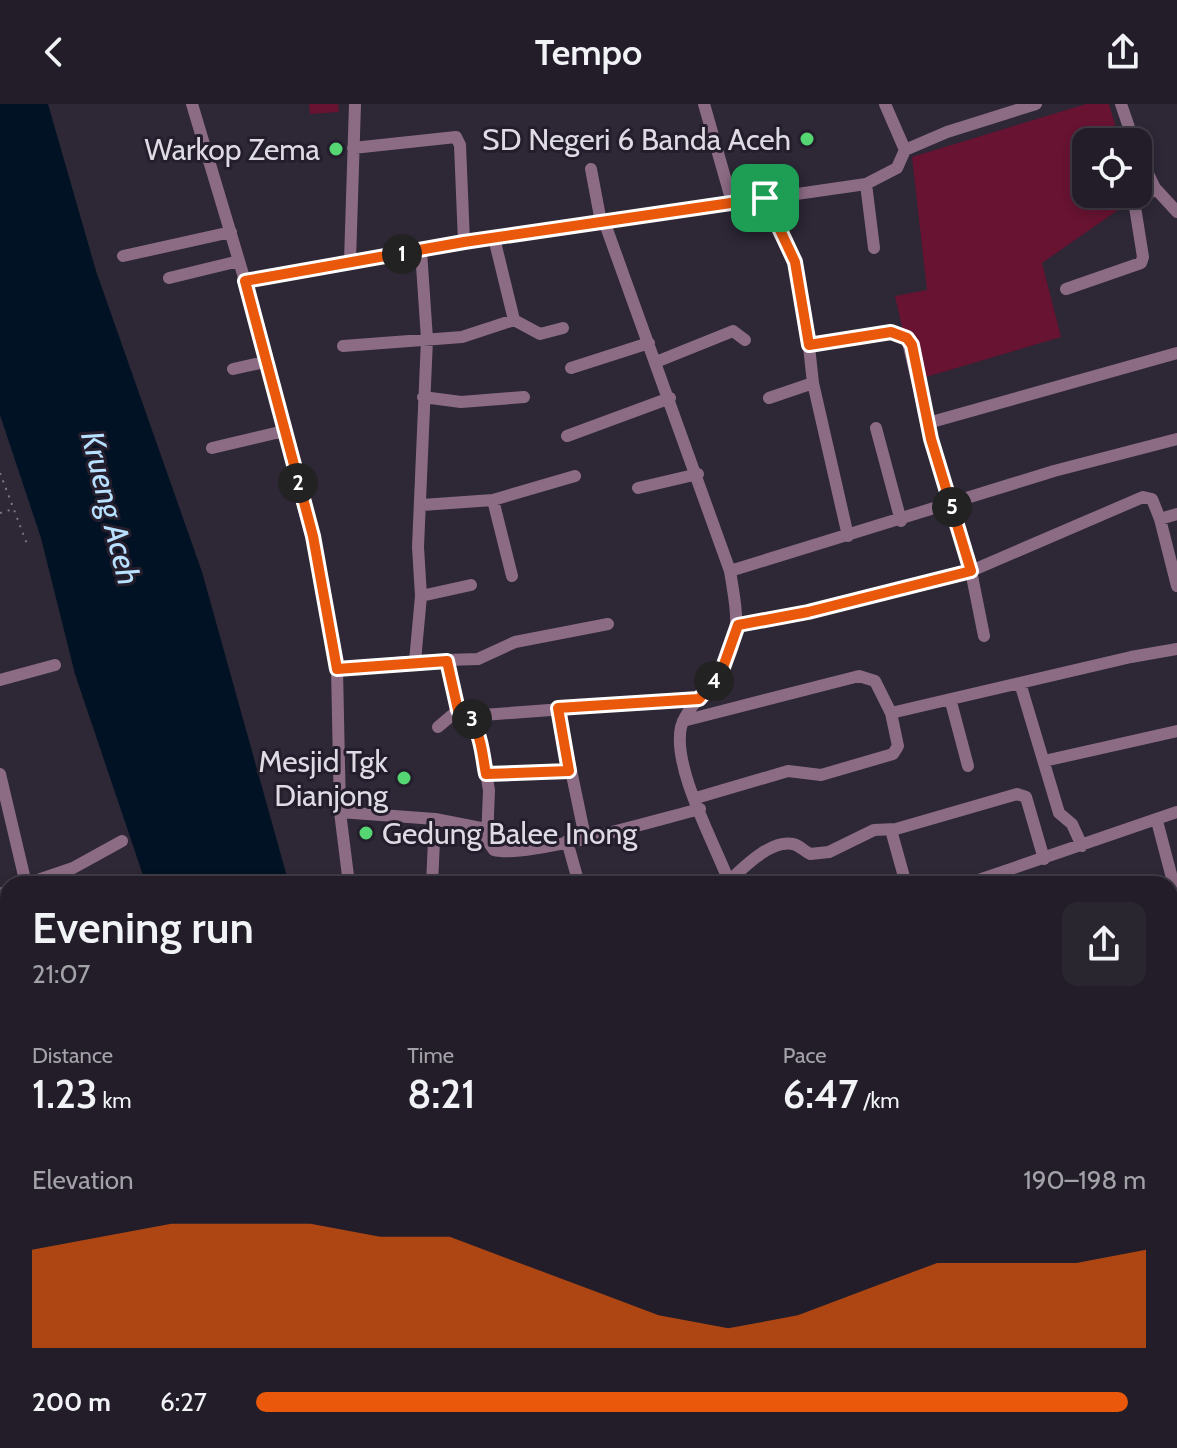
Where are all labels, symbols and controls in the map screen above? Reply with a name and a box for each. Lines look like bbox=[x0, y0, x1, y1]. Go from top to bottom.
icon: back bbox=[32, 30, 76, 74]
text: Tempo bbox=[535, 30, 642, 74]
icon: share bbox=[1101, 30, 1145, 74]
place label: SD Negeri 6 Banda Aceh bbox=[482, 121, 791, 158]
map controls bbox=[1072, 128, 1152, 208]
button: locate bbox=[1072, 128, 1152, 208]
marker: SD Negeri 6 Banda Aceh bbox=[798, 130, 816, 148]
place label: Warkop Zema bbox=[145, 131, 321, 168]
marker: Warkop Zema bbox=[327, 140, 345, 158]
pin bbox=[731, 164, 799, 232]
icon: arrive bbox=[743, 176, 787, 220]
pin: 1 bbox=[382, 234, 422, 274]
text: 1 bbox=[398, 240, 406, 267]
water label: Krueng Aceh bbox=[73, 427, 149, 589]
pin: 2 bbox=[278, 463, 318, 503]
text: 2 bbox=[292, 469, 304, 496]
pin: 5 bbox=[932, 487, 972, 527]
text: 5 bbox=[946, 493, 958, 520]
pin: 4 bbox=[694, 661, 734, 701]
text: 4 bbox=[707, 667, 721, 694]
pin: 3 bbox=[452, 699, 492, 739]
text: 3 bbox=[466, 705, 478, 732]
place label: Mesjid Tgk Dianjong bbox=[258, 743, 389, 814]
marker: Mesjid Tgk Dianjong bbox=[395, 769, 413, 787]
place label: Gedung Balee Inong bbox=[382, 815, 638, 852]
marker: Gedung Balee Inong bbox=[357, 824, 375, 842]
text: Evening run bbox=[32, 901, 254, 954]
button: share bbox=[1062, 902, 1146, 986]
text: 21:07 bbox=[32, 958, 90, 990]
text: Distance bbox=[32, 1042, 113, 1069]
text: Time bbox=[407, 1042, 454, 1069]
text: Pace bbox=[783, 1042, 827, 1069]
text: 1.23 bbox=[32, 1069, 97, 1118]
text: 8:21 bbox=[407, 1069, 475, 1118]
text: 6:47 bbox=[783, 1069, 858, 1118]
text: km bbox=[97, 1087, 132, 1114]
text: /km bbox=[858, 1087, 900, 1114]
text: Elevation bbox=[32, 1164, 134, 1196]
text: 190–198 m bbox=[1023, 1164, 1146, 1196]
text: 200 m bbox=[32, 1386, 111, 1418]
text: 6:27 bbox=[160, 1386, 207, 1418]

